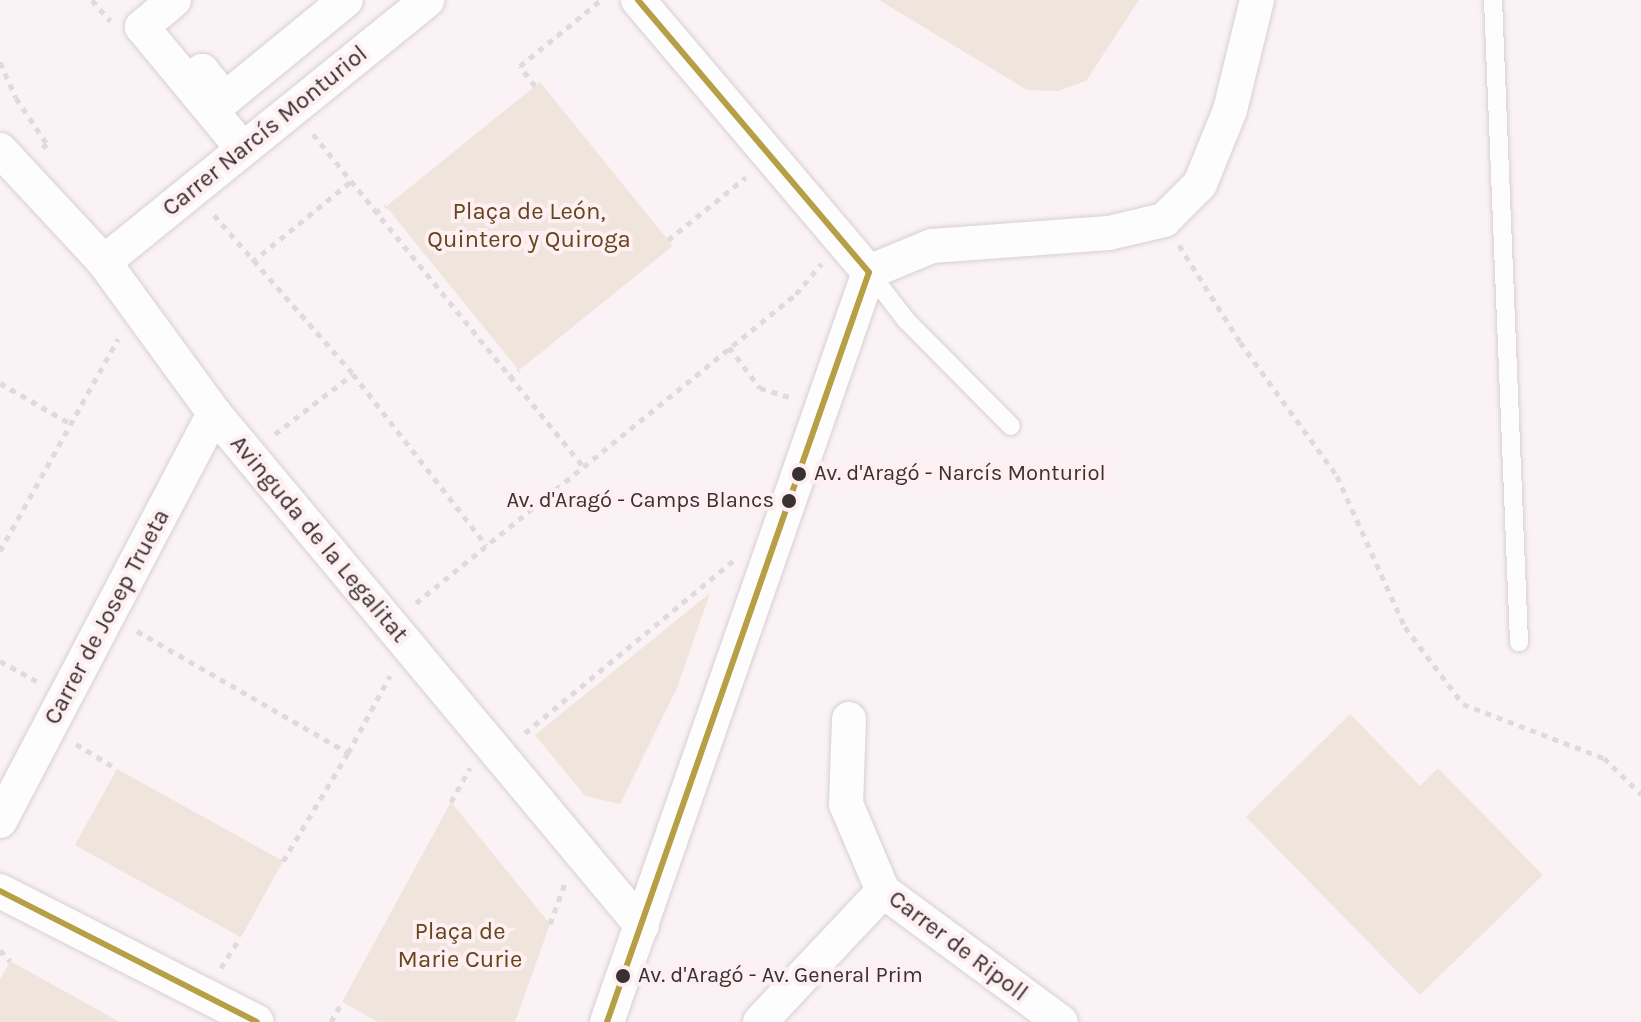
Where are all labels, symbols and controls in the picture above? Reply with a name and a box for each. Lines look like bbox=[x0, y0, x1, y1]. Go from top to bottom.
street label: Carrer Narcís Monturiol bbox=[157, 39, 373, 223]
park label: Plaça de León, Quintero y Quiroga bbox=[427, 198, 631, 254]
street label: Avinguda de la Legalitat bbox=[224, 430, 414, 648]
place label: Av. d'Aragó - Narcís Monturiol bbox=[814, 461, 1106, 487]
marker: Av. d'Aragó - Narcís Monturiol bbox=[791, 466, 807, 482]
place label: Av. d'Aragó - Camps Blancs bbox=[506, 488, 774, 514]
marker: Av. d'Aragó - Camps Blancs bbox=[781, 493, 797, 509]
street label: Carrer de Josep Trueta bbox=[38, 504, 176, 730]
street label: Carrer de Ripoll bbox=[883, 884, 1033, 1008]
park label: Plaça de Marie Curie bbox=[398, 918, 522, 974]
place label: Av. d'Aragó - Av. General Prim bbox=[638, 963, 923, 989]
marker: Av. d'Aragó - Av. General Prim bbox=[615, 968, 631, 984]

